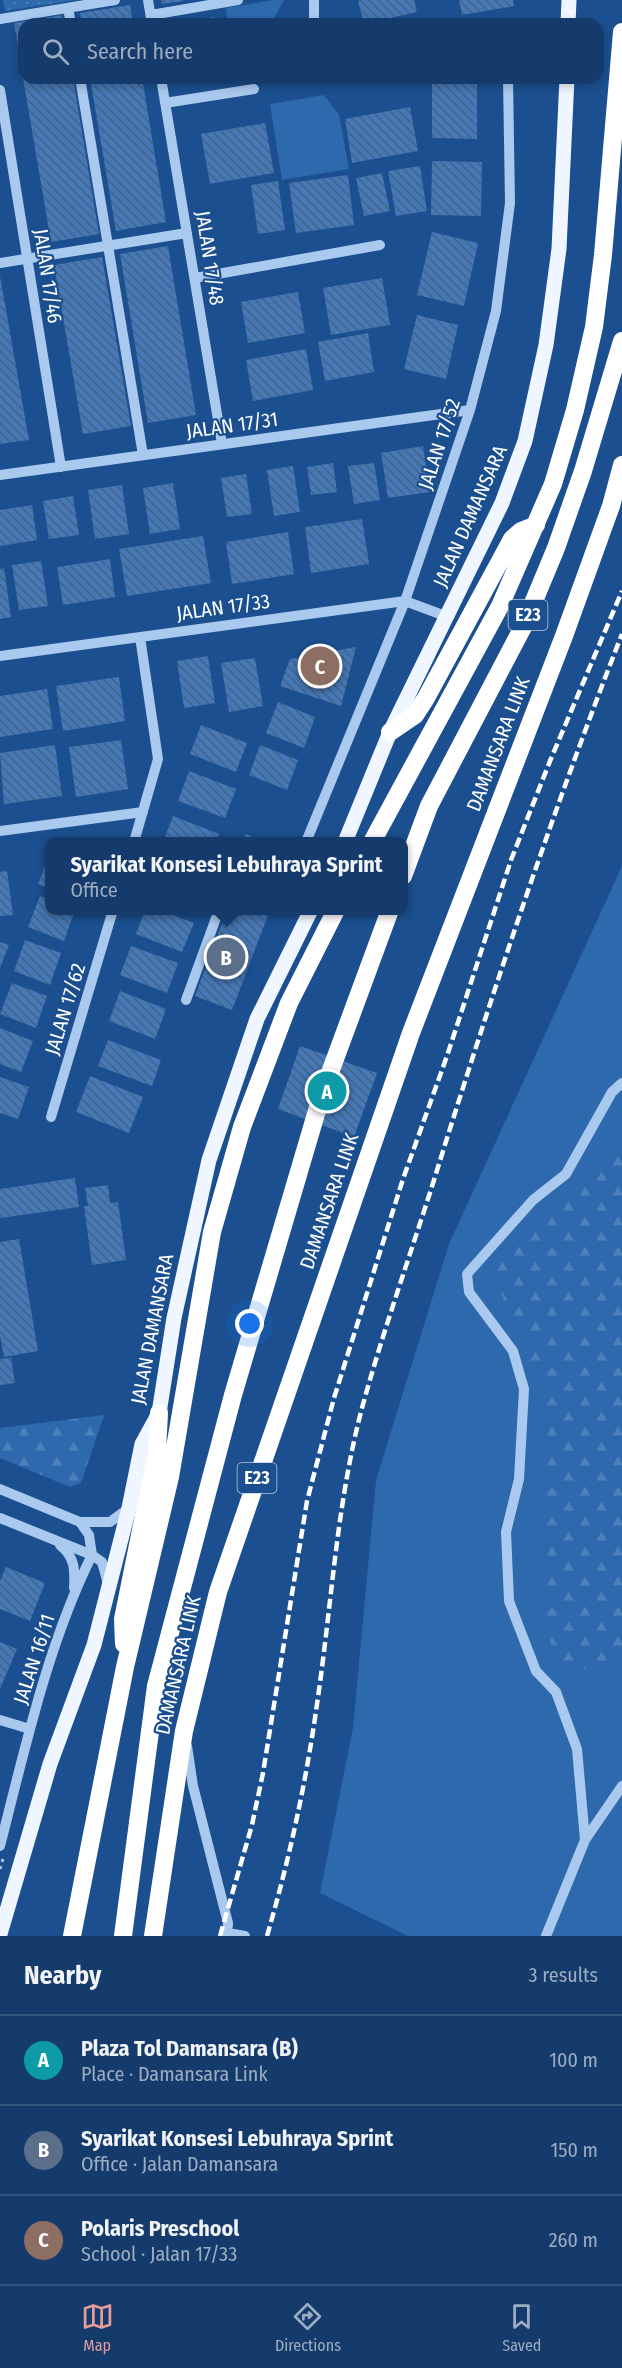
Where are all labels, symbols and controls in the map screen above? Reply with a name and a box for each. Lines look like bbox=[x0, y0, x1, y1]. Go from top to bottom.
search box bbox=[18, 18, 604, 84]
icon: search bbox=[39, 35, 72, 68]
text: Search here bbox=[87, 38, 193, 65]
street label: JALAN 17/48 bbox=[191, 209, 229, 307]
street label: JALAN 17/46 bbox=[29, 227, 67, 325]
street label: JALAN 17/52 bbox=[413, 395, 465, 492]
street label: JALAN 17/31 bbox=[185, 407, 279, 443]
street label: JALAN DAMANSARA bbox=[428, 441, 512, 591]
street label: JALAN 17/33 bbox=[175, 589, 271, 625]
road number: E23 bbox=[508, 600, 548, 630]
pin: C bbox=[300, 644, 340, 688]
street label: DAMANSARA LINK bbox=[461, 673, 535, 815]
popup bbox=[45, 837, 408, 915]
text: Syarikat Konsesi Lebuhraya Sprint bbox=[70, 851, 383, 878]
text: Office bbox=[70, 878, 118, 902]
pin: B bbox=[206, 934, 246, 980]
street label: JALAN 17/62 bbox=[40, 960, 90, 1058]
pin: A bbox=[308, 1068, 346, 1114]
street label: DAMANSARA LINK bbox=[295, 1130, 364, 1272]
street label: JALAN DAMANSARA bbox=[126, 1251, 178, 1406]
your location bbox=[235, 1309, 264, 1338]
road number: E23 bbox=[238, 1463, 276, 1493]
street label: DAMANSARA LINK bbox=[150, 1593, 206, 1737]
street label: JALAN 16/11 bbox=[8, 1611, 60, 1707]
text: Nearby bbox=[24, 1960, 101, 1991]
text: 3 results bbox=[529, 1963, 598, 1987]
text: Plaza Tol Damansara (B) bbox=[81, 2035, 298, 2062]
text: A bbox=[38, 2048, 49, 2072]
text: 100 m bbox=[549, 2048, 598, 2072]
text: Place · Damansara Link bbox=[81, 2062, 268, 2086]
text: Syarikat Konsesi Lebuhraya Sprint bbox=[81, 2125, 393, 2152]
text: B bbox=[38, 2138, 49, 2162]
text: 150 m bbox=[551, 2138, 598, 2162]
text: Office · Jalan Damansara bbox=[81, 2152, 278, 2176]
text: Polaris Preschool bbox=[81, 2215, 239, 2242]
text: C bbox=[38, 2228, 49, 2252]
text: 260 m bbox=[549, 2228, 598, 2252]
text: School · Jalan 17/33 bbox=[81, 2242, 237, 2266]
tab: Map bbox=[81, 2300, 114, 2355]
tab: Directions bbox=[275, 2300, 341, 2355]
tab: Saved bbox=[502, 2300, 541, 2355]

